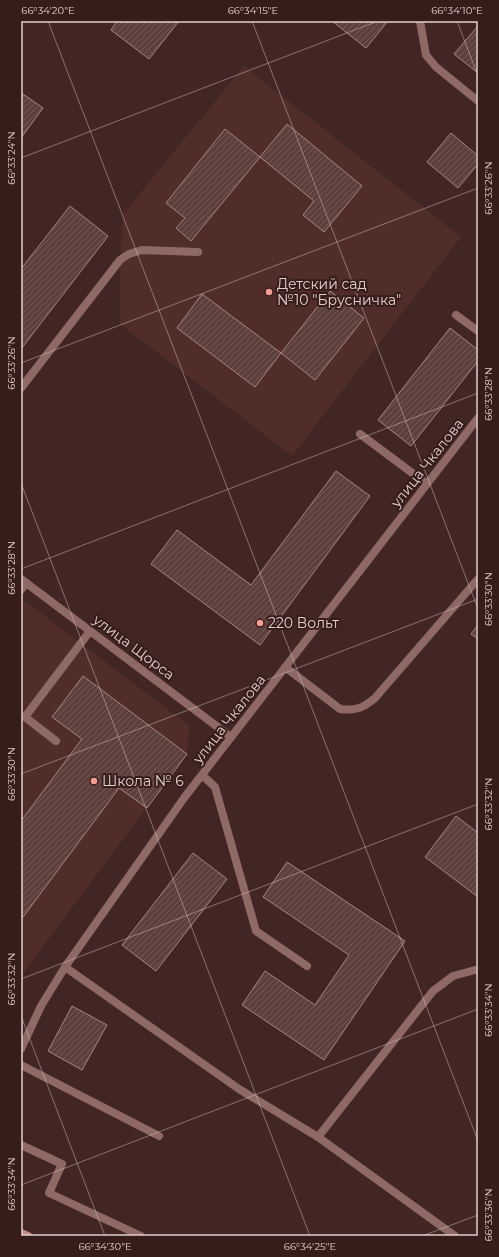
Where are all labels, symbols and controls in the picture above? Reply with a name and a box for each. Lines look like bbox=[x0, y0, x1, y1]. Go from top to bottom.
text: 66°34'20"E bbox=[21, 4, 75, 17]
text: 66°34'15"E bbox=[228, 4, 279, 17]
text: 66°34'10"E bbox=[431, 4, 483, 17]
text: 66°33'24"N bbox=[5, 131, 18, 185]
text: 66°33'26"N bbox=[482, 161, 495, 215]
place label: Детский сад №10 "Брусничка" bbox=[277, 275, 401, 309]
marker: Детский сад №10 "Брусничка" bbox=[264, 287, 274, 297]
text: 66°33'26"N bbox=[5, 336, 18, 390]
text: 66°33'28"N bbox=[482, 367, 495, 421]
street label: улица Чкалова bbox=[386, 415, 467, 512]
text: 66°33'28"N bbox=[5, 541, 18, 595]
text: 66°33'30"N bbox=[482, 572, 495, 626]
street label: улица Щорса bbox=[89, 610, 178, 683]
place label: 220 Вольт bbox=[268, 614, 339, 632]
marker: 220 Вольт bbox=[255, 618, 265, 628]
street label: улица Чкалова bbox=[188, 671, 269, 768]
text: 66°33'30"N bbox=[5, 747, 18, 801]
place label: Школа № 6 bbox=[102, 772, 184, 790]
marker: Школа № 6 bbox=[89, 776, 99, 786]
text: 66°33'32"N bbox=[482, 778, 495, 830]
text: 66°33'32"N bbox=[5, 953, 18, 1005]
text: 66°33'34"N bbox=[482, 983, 495, 1037]
text: 66°33'34"N bbox=[5, 1157, 18, 1211]
text: 66°33'36"N bbox=[482, 1188, 495, 1242]
text: 66°34'30"E bbox=[78, 1240, 132, 1253]
text: 66°34'25"E bbox=[284, 1240, 336, 1253]

